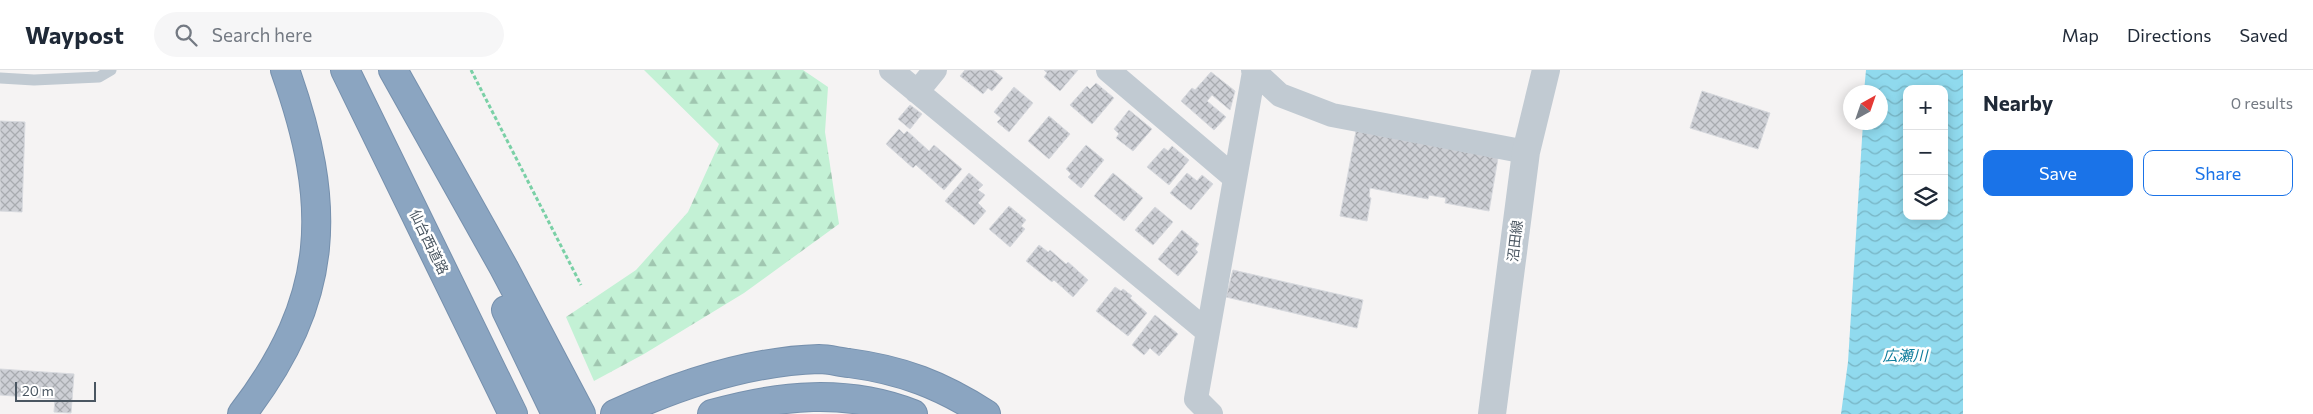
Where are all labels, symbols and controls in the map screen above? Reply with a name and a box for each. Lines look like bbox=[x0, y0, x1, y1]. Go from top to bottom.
search box bbox=[154, 12, 504, 57]
text: Waypost bbox=[25, 20, 124, 49]
icon: search bbox=[172, 21, 200, 49]
text: Search here bbox=[212, 23, 312, 46]
text: Map bbox=[2062, 24, 2099, 46]
text: Directions bbox=[2127, 24, 2211, 46]
text: Saved bbox=[2239, 24, 2288, 46]
north arrow bbox=[1843, 85, 1888, 130]
map controls bbox=[1903, 85, 1948, 220]
button: + bbox=[1903, 85, 1948, 130]
text: Nearby bbox=[1983, 90, 2053, 115]
text: 0 results bbox=[2231, 93, 2293, 112]
button: − bbox=[1903, 130, 1948, 175]
button: Save bbox=[1983, 150, 2133, 196]
button: Share bbox=[2143, 150, 2293, 196]
button: layers bbox=[1903, 175, 1948, 220]
street label: 仙台西道路 bbox=[406, 207, 452, 277]
street label: 沼田線 bbox=[1504, 219, 1525, 263]
water label: 広瀬川 bbox=[1882, 346, 1929, 364]
scale bar bbox=[15, 379, 96, 402]
text: 20 m bbox=[22, 382, 54, 399]

